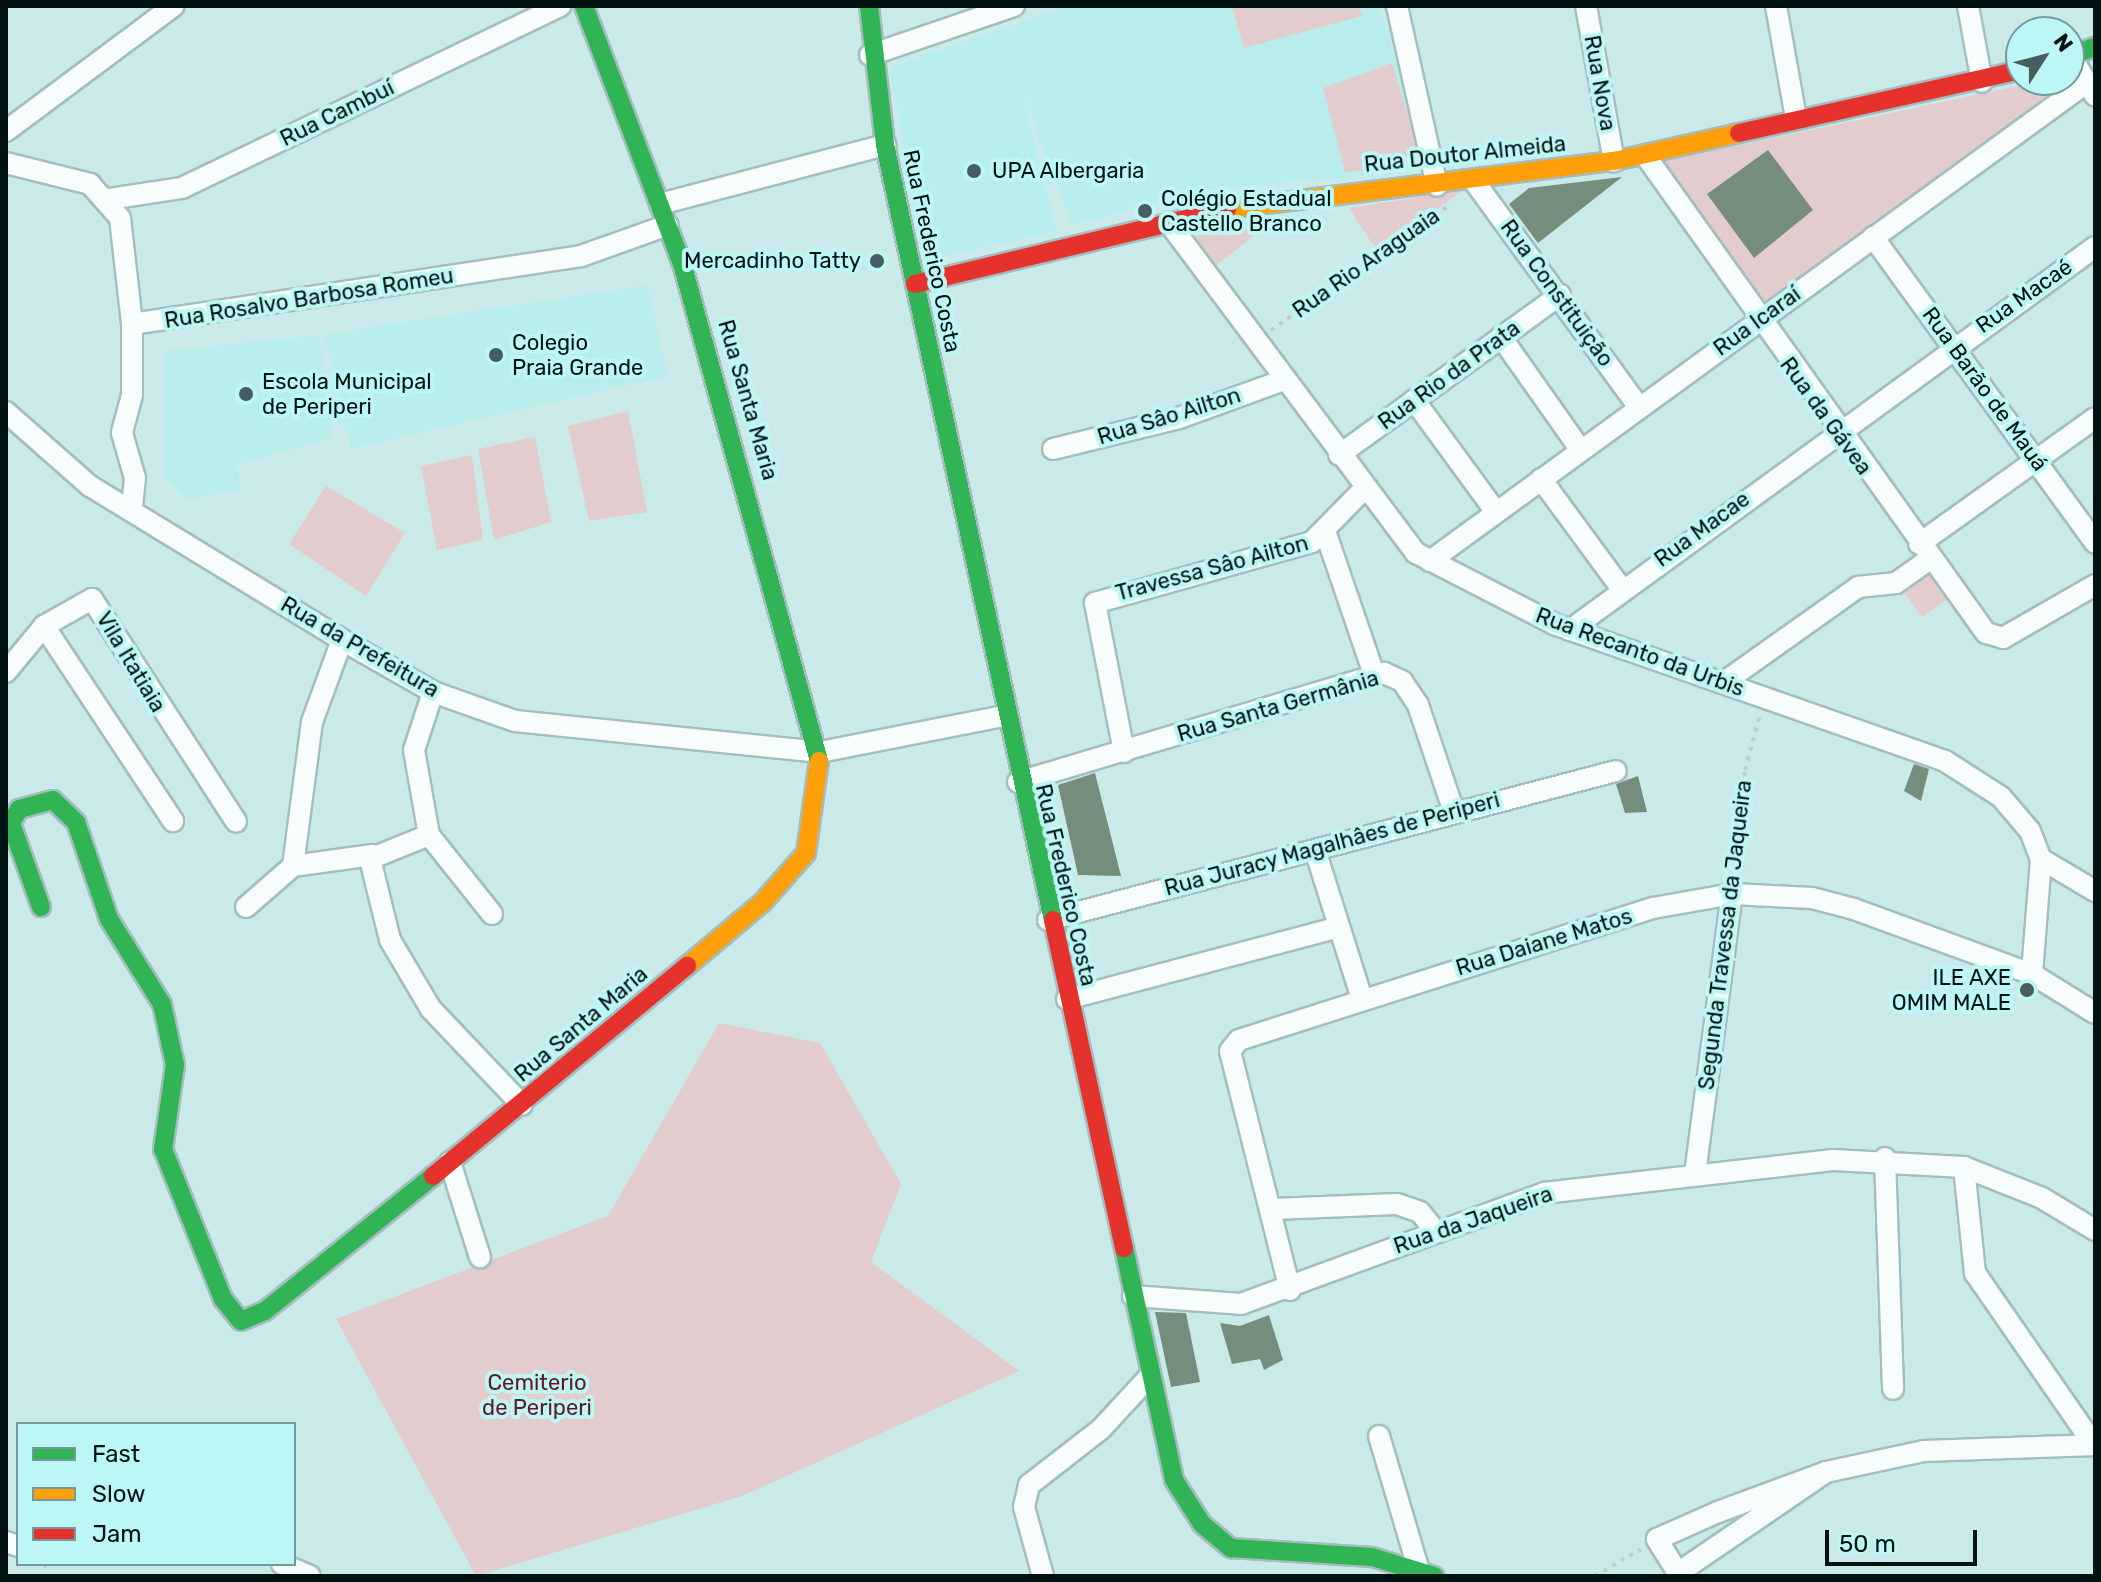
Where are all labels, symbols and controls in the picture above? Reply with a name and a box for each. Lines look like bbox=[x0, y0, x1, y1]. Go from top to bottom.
north arrow bbox=[2005, 16, 2085, 96]
text: N bbox=[2048, 28, 2079, 57]
street label: Rua Nova bbox=[1579, 33, 1621, 133]
street label: Rua Cambuí bbox=[276, 74, 398, 152]
street label: Rua Doutor Almeida bbox=[1362, 130, 1568, 178]
street label: Rua Frederico Costa bbox=[898, 147, 966, 355]
place label: UPA Albergaria bbox=[992, 158, 1146, 184]
marker: UPA Albergaria bbox=[963, 160, 985, 182]
place label: Colégio Estadual Castello Branco bbox=[1161, 185, 1332, 236]
marker: Colégio Estadual Castello Branco bbox=[1136, 202, 1154, 220]
street label: Rua Rio Araguaia bbox=[1287, 202, 1445, 324]
street label: Rua Constituição bbox=[1495, 214, 1619, 372]
place label: Mercadinho Tatty bbox=[684, 248, 861, 274]
marker: Mercadinho Tatty bbox=[868, 252, 886, 270]
street label: Rua Macaé bbox=[1971, 253, 2077, 339]
street label: Rua Rosalvo Barbosa Romeu bbox=[163, 262, 455, 334]
street label: Rua Icaraí bbox=[1708, 281, 1806, 361]
street label: Rua Barão de Mauá bbox=[1917, 302, 2053, 476]
street label: Rua Rio da Prata bbox=[1373, 315, 1525, 435]
street label: Rua Santa Maria bbox=[712, 317, 784, 483]
place label: Colegio Praia Grande bbox=[512, 329, 643, 380]
marker: Colegio Praia Grande bbox=[487, 346, 505, 364]
street label: Rua da Gávea bbox=[1774, 352, 1878, 480]
place label: Escola Municipal de Periperi bbox=[262, 368, 432, 420]
street label: Rua Sâo Ailton bbox=[1094, 382, 1244, 450]
marker: Escola Municipal de Periperi bbox=[237, 385, 255, 403]
street label: Rua Macae bbox=[1649, 486, 1755, 572]
street label: Travessa Sâo Ailton bbox=[1113, 530, 1311, 606]
street label: Rua da Prefeitura bbox=[276, 591, 444, 703]
street label: Rua Recanto da Urbis bbox=[1532, 602, 1748, 702]
street label: Vila Itatiaia bbox=[91, 607, 171, 717]
street label: Rua Santa Germânia bbox=[1174, 665, 1382, 747]
street label: Segunda Travessa da Jaqueira bbox=[1693, 778, 1757, 1092]
street label: Rua Frederico Costa bbox=[1030, 781, 1102, 989]
street label: Rua Juracy Magalhâes de Periperi bbox=[1161, 786, 1503, 902]
street label: Rua Daiane Matos bbox=[1453, 903, 1635, 981]
street label: Rua Santa Maria bbox=[509, 961, 653, 1087]
place label: ILE AXE OMIM MALE bbox=[1892, 964, 2011, 1016]
marker: ILE AXE OMIM MALE bbox=[2018, 981, 2036, 999]
street label: Rua da Jaqueira bbox=[1390, 1180, 1556, 1260]
park label: Cemiterio de Periperi bbox=[482, 1369, 592, 1420]
legend bbox=[16, 1422, 296, 1566]
text: Fast bbox=[92, 1440, 140, 1468]
text: Slow bbox=[92, 1480, 145, 1508]
scale bar bbox=[1829, 1514, 1981, 1564]
text: Jam bbox=[92, 1520, 142, 1548]
text: 50 m bbox=[1839, 1530, 1896, 1558]

